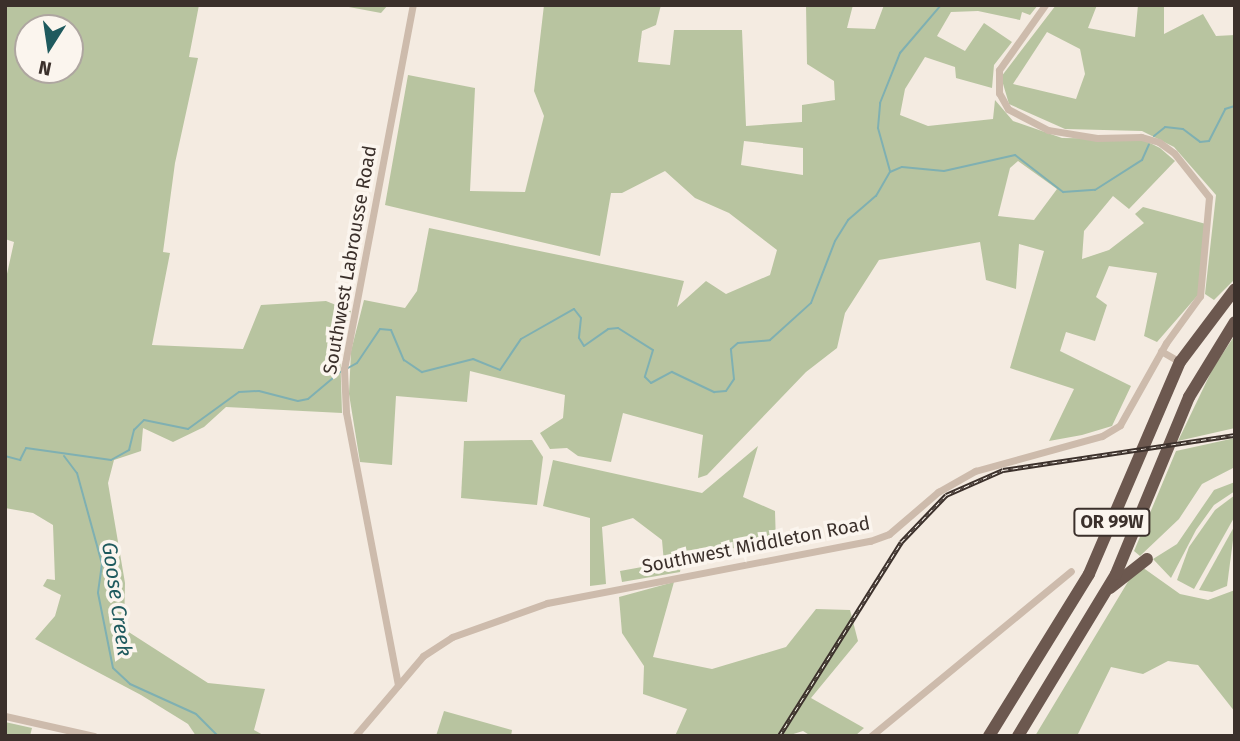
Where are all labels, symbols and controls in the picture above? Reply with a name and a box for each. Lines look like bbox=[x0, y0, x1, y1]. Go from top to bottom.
north arrow bbox=[14, 14, 84, 84]
text: N bbox=[36, 56, 54, 81]
street label: Southwest Labrousse Road bbox=[319, 144, 381, 376]
road number: OR 99W bbox=[1072, 508, 1152, 536]
street label: Southwest Middleton Road bbox=[640, 512, 872, 578]
water label: Goose Creek bbox=[97, 540, 137, 658]

